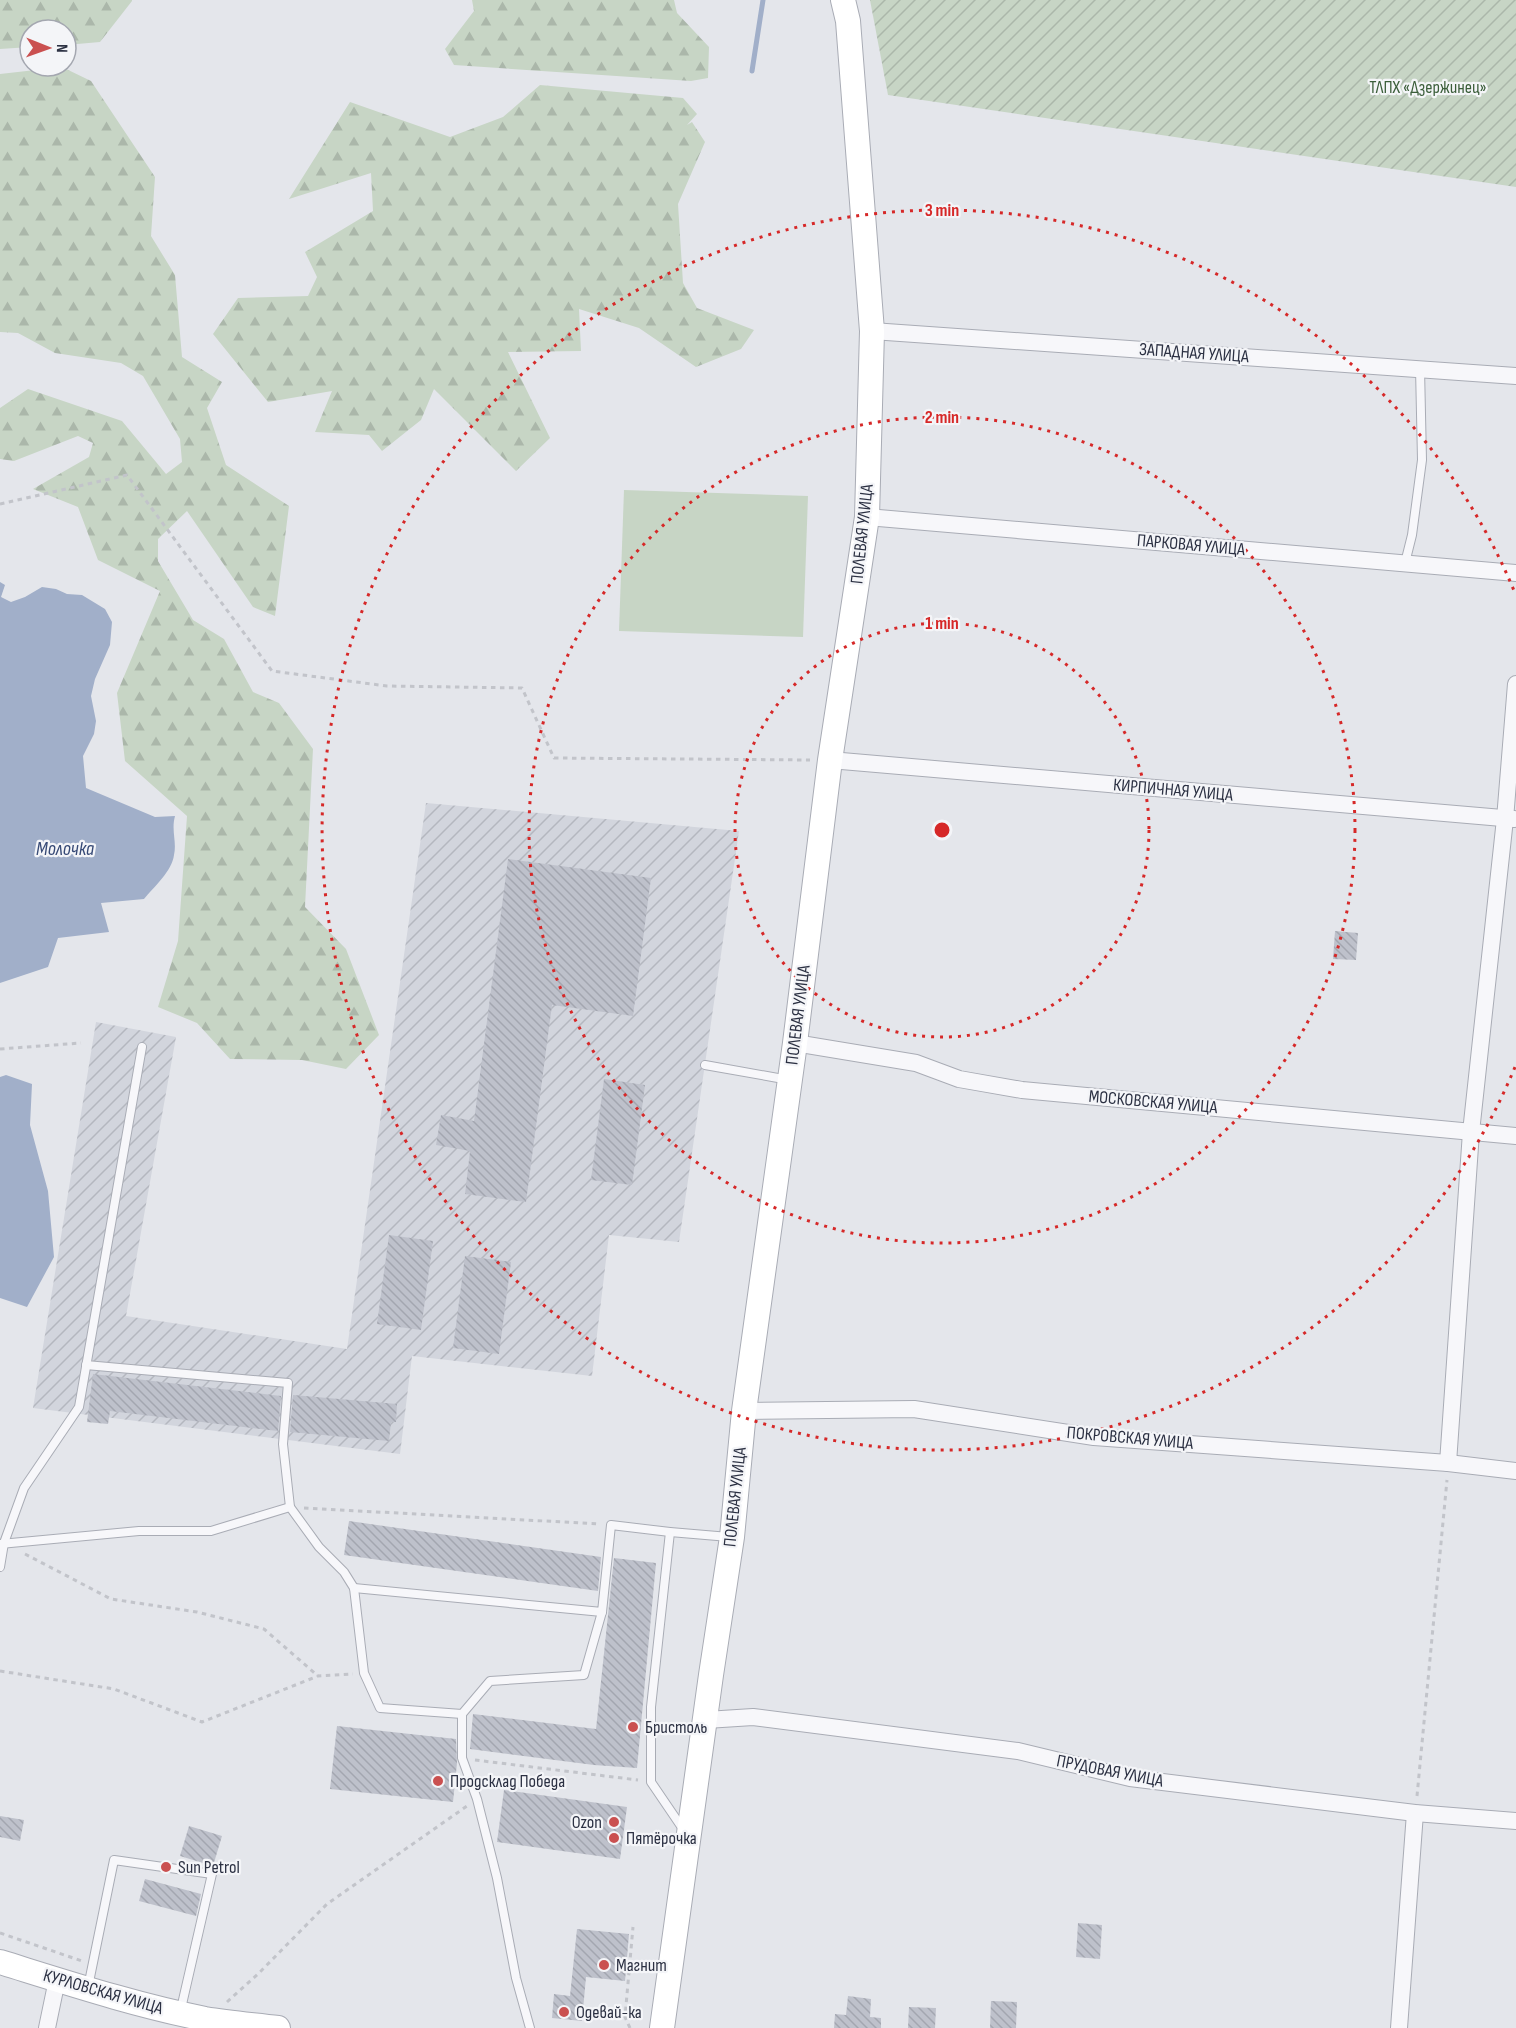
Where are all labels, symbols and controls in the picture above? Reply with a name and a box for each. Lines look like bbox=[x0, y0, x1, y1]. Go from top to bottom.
north arrow bbox=[18, 18, 78, 78]
text: N bbox=[52, 44, 71, 53]
park label: ТЛПХ «Дзержинец» bbox=[1369, 77, 1487, 98]
text: 3 min bbox=[925, 200, 959, 221]
street label: ЗАПАДНАЯ УЛИЦА bbox=[1138, 339, 1250, 367]
text: 2 min bbox=[925, 407, 959, 428]
street label: ПОЛЕВАЯ УЛИЦА bbox=[846, 483, 878, 585]
street label: ПАРКОВАЯ УЛИЦА bbox=[1136, 530, 1246, 560]
text: 1 min bbox=[925, 613, 959, 634]
street label: КИРПИЧНАЯ УЛИЦА bbox=[1112, 774, 1234, 806]
centre of rings bbox=[932, 820, 952, 840]
water label: Молочка bbox=[36, 837, 94, 861]
street label: ПОЛЕВАЯ УЛИЦА bbox=[781, 964, 815, 1066]
street label: МОСКОВСКАЯ УЛИЦА bbox=[1088, 1086, 1219, 1118]
street label: ПОКРОВСКАЯ УЛИЦА bbox=[1066, 1422, 1194, 1454]
street label: ПОЛЕВАЯ УЛИЦА bbox=[719, 1446, 751, 1548]
place label: Бристоль bbox=[645, 1717, 707, 1738]
marker: Бристоль bbox=[626, 1720, 640, 1734]
street label: ПРУДОВАЯ УЛИЦА bbox=[1055, 1750, 1165, 1792]
place label: Продсклад Победа bbox=[450, 1771, 565, 1792]
marker: Продсклад Победа bbox=[431, 1774, 445, 1788]
place label: Ozon bbox=[572, 1812, 602, 1833]
marker: Ozon bbox=[607, 1815, 621, 1829]
place label: Пятёрочка bbox=[626, 1828, 697, 1849]
marker: Пятёрочка bbox=[607, 1831, 621, 1845]
place label: Sun Petrol bbox=[178, 1857, 240, 1878]
marker: Sun Petrol bbox=[159, 1860, 173, 1874]
place label: Магнит bbox=[616, 1955, 667, 1976]
marker: Магнит bbox=[597, 1958, 611, 1972]
street label: КУРЛОВСКАЯ УЛИЦА bbox=[41, 1965, 166, 2019]
place label: Одевай-ка bbox=[576, 2002, 642, 2023]
marker: Одевай-ка bbox=[557, 2005, 571, 2019]

